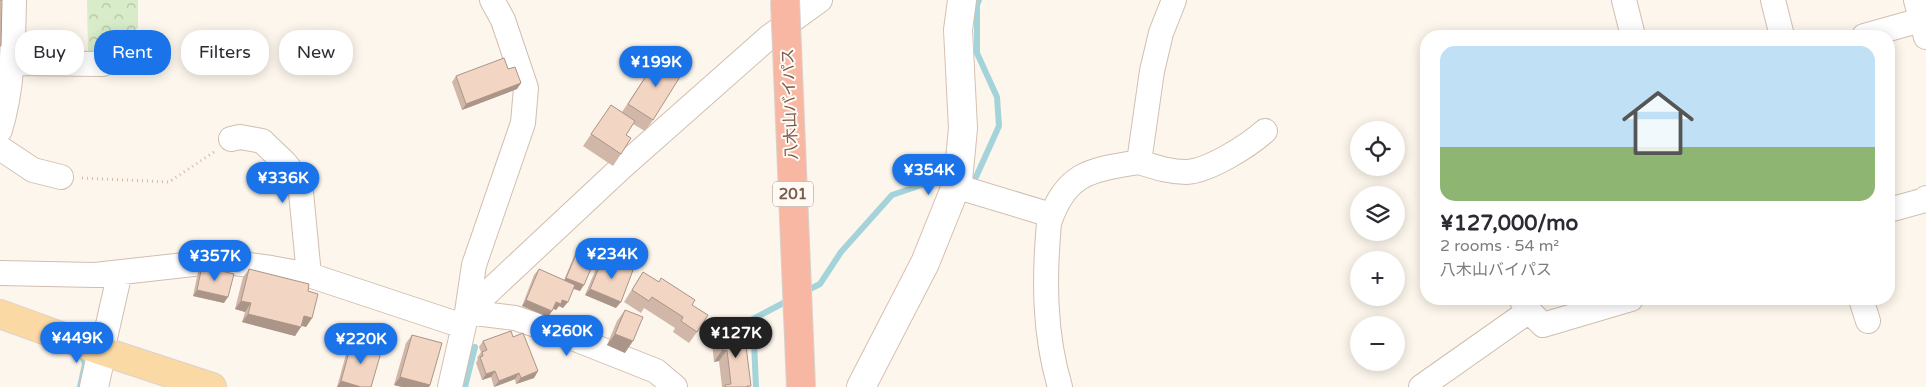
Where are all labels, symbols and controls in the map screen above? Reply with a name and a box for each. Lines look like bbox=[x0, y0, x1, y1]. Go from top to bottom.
chip: Buy bbox=[15, 30, 84, 75]
chip: Rent bbox=[94, 30, 171, 75]
chip: Filters bbox=[181, 30, 269, 75]
chip: New bbox=[279, 30, 353, 75]
pin: ¥199K bbox=[621, 46, 691, 88]
street label: 八木山バイパス bbox=[778, 48, 802, 160]
text: ¥199K bbox=[630, 52, 682, 72]
icon: home bbox=[1613, 78, 1703, 168]
map controls bbox=[1350, 121, 1405, 371]
button: locate bbox=[1350, 121, 1405, 176]
pin: ¥354K bbox=[894, 154, 964, 196]
text: ¥354K bbox=[903, 160, 955, 180]
pin: ¥336K bbox=[248, 162, 318, 204]
text: ¥336K bbox=[257, 168, 309, 188]
road number: 201 bbox=[773, 182, 813, 206]
button: layers bbox=[1350, 186, 1405, 241]
text: ¥127,000/mo bbox=[1440, 211, 1578, 236]
text: 2 rooms · 54 m² bbox=[1440, 236, 1559, 256]
pin: ¥234K bbox=[577, 238, 647, 280]
pin: ¥357K bbox=[180, 240, 250, 282]
text: ¥234K bbox=[586, 244, 638, 264]
text: ¥357K bbox=[189, 246, 241, 266]
button: + bbox=[1350, 251, 1405, 306]
text: 八木山バイパス bbox=[1440, 260, 1552, 280]
pin: ¥260K bbox=[532, 314, 602, 357]
pin: ¥127K bbox=[701, 316, 771, 359]
button: − bbox=[1350, 316, 1405, 371]
text: ¥260K bbox=[541, 321, 593, 341]
pin: ¥449K bbox=[42, 322, 112, 364]
pin: ¥220K bbox=[326, 322, 396, 365]
text: ¥127K bbox=[710, 323, 762, 343]
text: ¥449K bbox=[51, 328, 103, 348]
text: ¥220K bbox=[335, 329, 387, 349]

